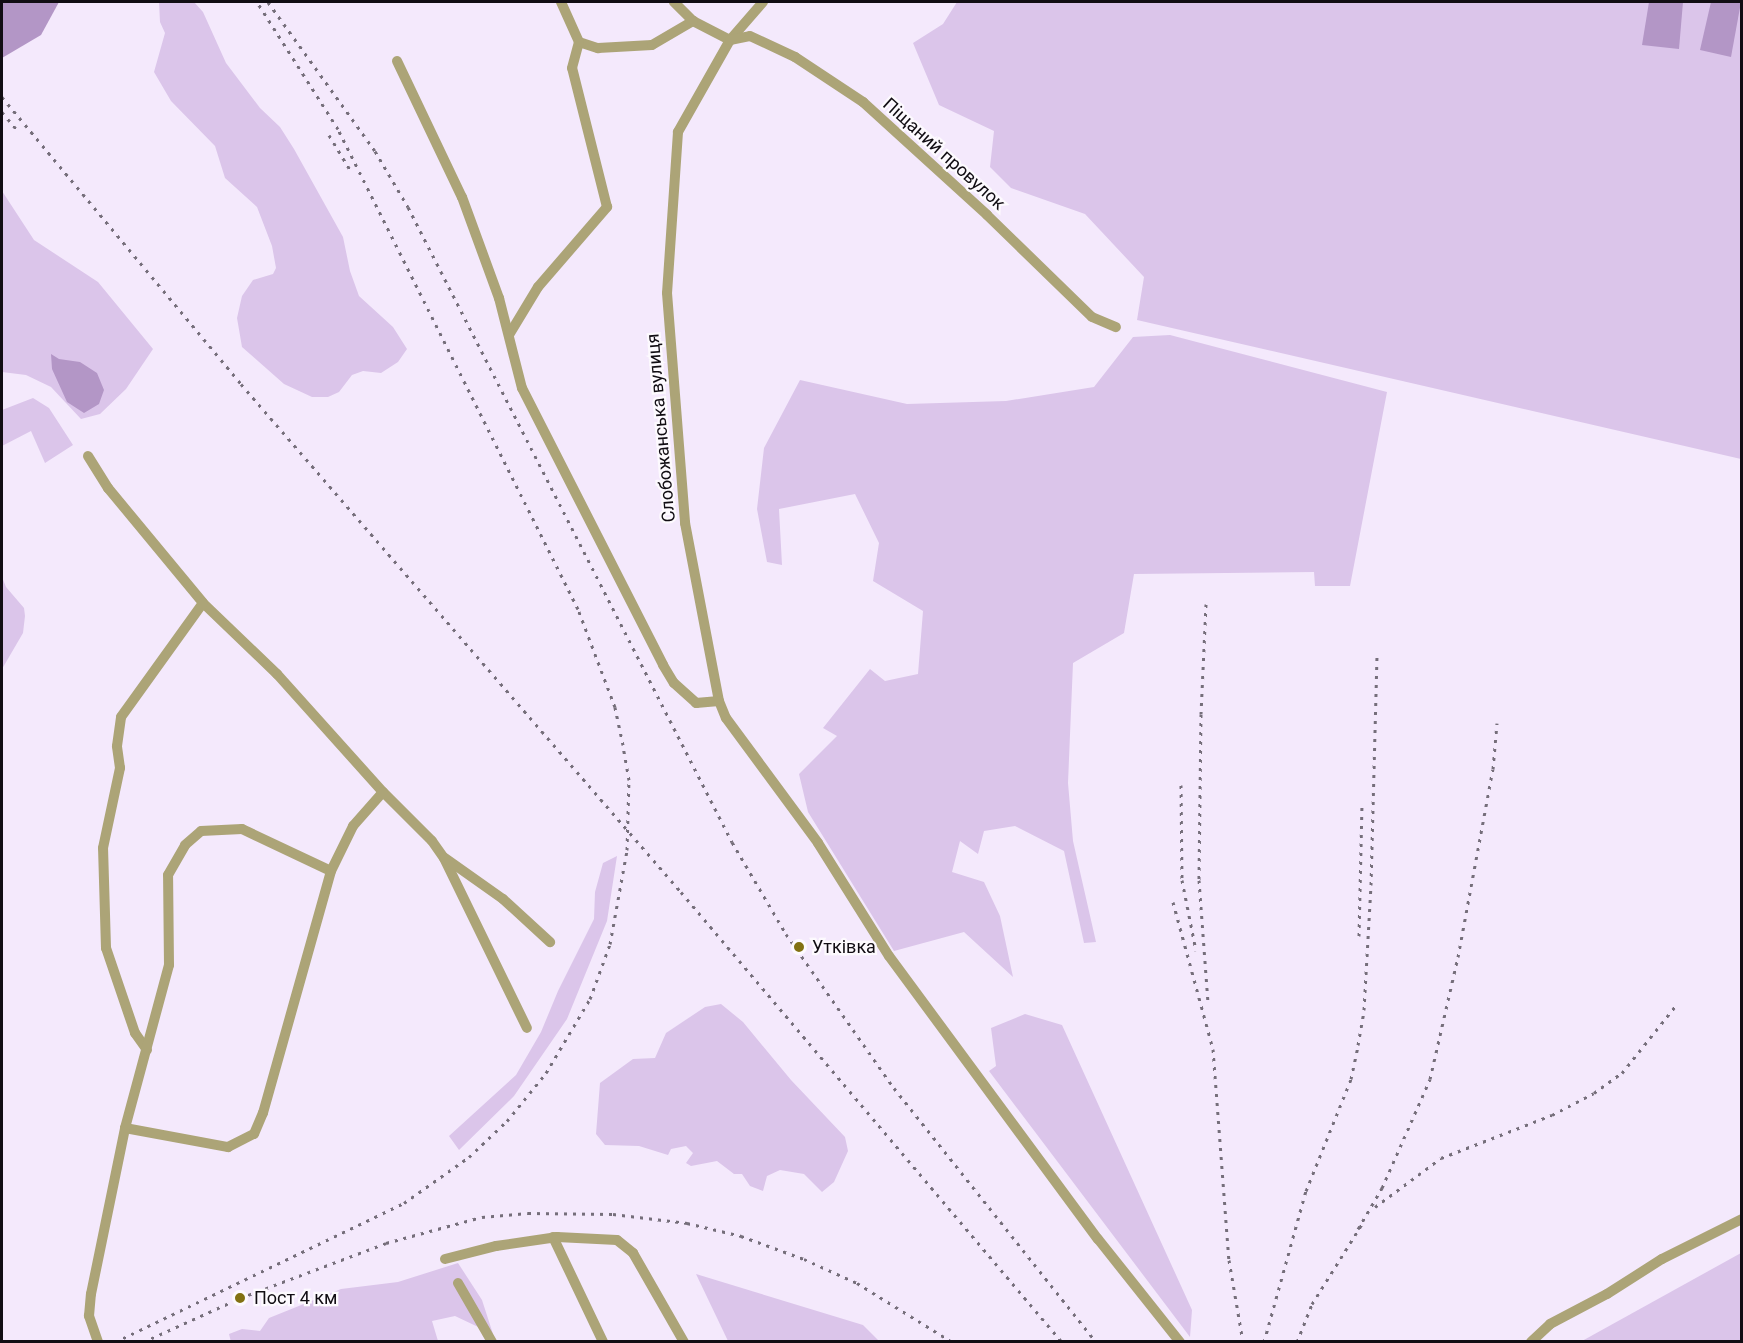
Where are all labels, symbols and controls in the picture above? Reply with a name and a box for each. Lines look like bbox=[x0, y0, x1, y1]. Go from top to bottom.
street label: Піщаний провулок bbox=[878, 93, 1010, 215]
street label: Слобожанська вулиця bbox=[642, 333, 680, 523]
place label: Уткiвка bbox=[812, 936, 876, 958]
marker: Уткiвка bbox=[790, 938, 808, 956]
place label: Пост 4 км bbox=[254, 1287, 337, 1309]
marker: Пост 4 км bbox=[231, 1289, 249, 1307]

